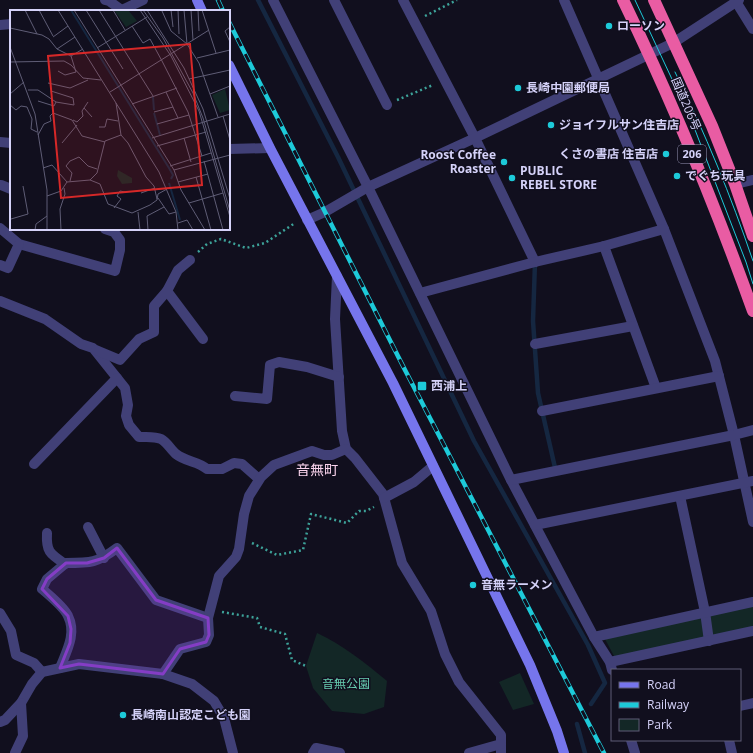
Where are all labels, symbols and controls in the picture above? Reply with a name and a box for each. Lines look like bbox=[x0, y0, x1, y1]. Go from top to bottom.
inset map bbox=[10, 10, 230, 230]
place label: ローソン bbox=[617, 17, 665, 34]
marker: ローソン bbox=[604, 21, 614, 31]
street label: 国道206号 bbox=[668, 74, 705, 133]
place label: 長崎中園郵便局 bbox=[526, 79, 610, 96]
marker: 長崎中園郵便局 bbox=[513, 83, 523, 93]
place label: ジョイフルサン住吉店 bbox=[559, 116, 679, 133]
marker: ジョイフルサン住吉店 bbox=[546, 120, 556, 130]
place label: くさの書店 住吉店 bbox=[559, 145, 658, 162]
road number: 206 bbox=[678, 145, 706, 163]
place label: Roost Coffee Roaster bbox=[420, 146, 497, 177]
marker: くさの書店 住吉店 bbox=[661, 149, 671, 159]
marker: Roost Coffee Roaster bbox=[499, 157, 509, 167]
place label: PUBLIC REBEL STORE bbox=[520, 162, 597, 193]
place label: でぐち玩具 bbox=[685, 167, 745, 184]
marker: でぐち玩具 bbox=[672, 171, 682, 181]
marker: PUBLIC REBEL STORE bbox=[507, 173, 517, 183]
place label: 西浦上 bbox=[431, 377, 467, 394]
marker: 西浦上 bbox=[416, 380, 428, 392]
district label: 音無町 bbox=[296, 460, 338, 479]
place label: 音無ラーメン bbox=[481, 576, 553, 593]
marker: 音無ラーメン bbox=[468, 580, 478, 590]
legend bbox=[611, 669, 741, 741]
park label: 音無公園 bbox=[322, 675, 370, 692]
text: Road bbox=[647, 676, 676, 693]
text: Railway bbox=[647, 696, 690, 713]
place label: 長崎南山認定こども園 bbox=[131, 706, 251, 723]
marker: 長崎南山認定こども園 bbox=[118, 710, 128, 720]
text: Park bbox=[647, 716, 673, 733]

